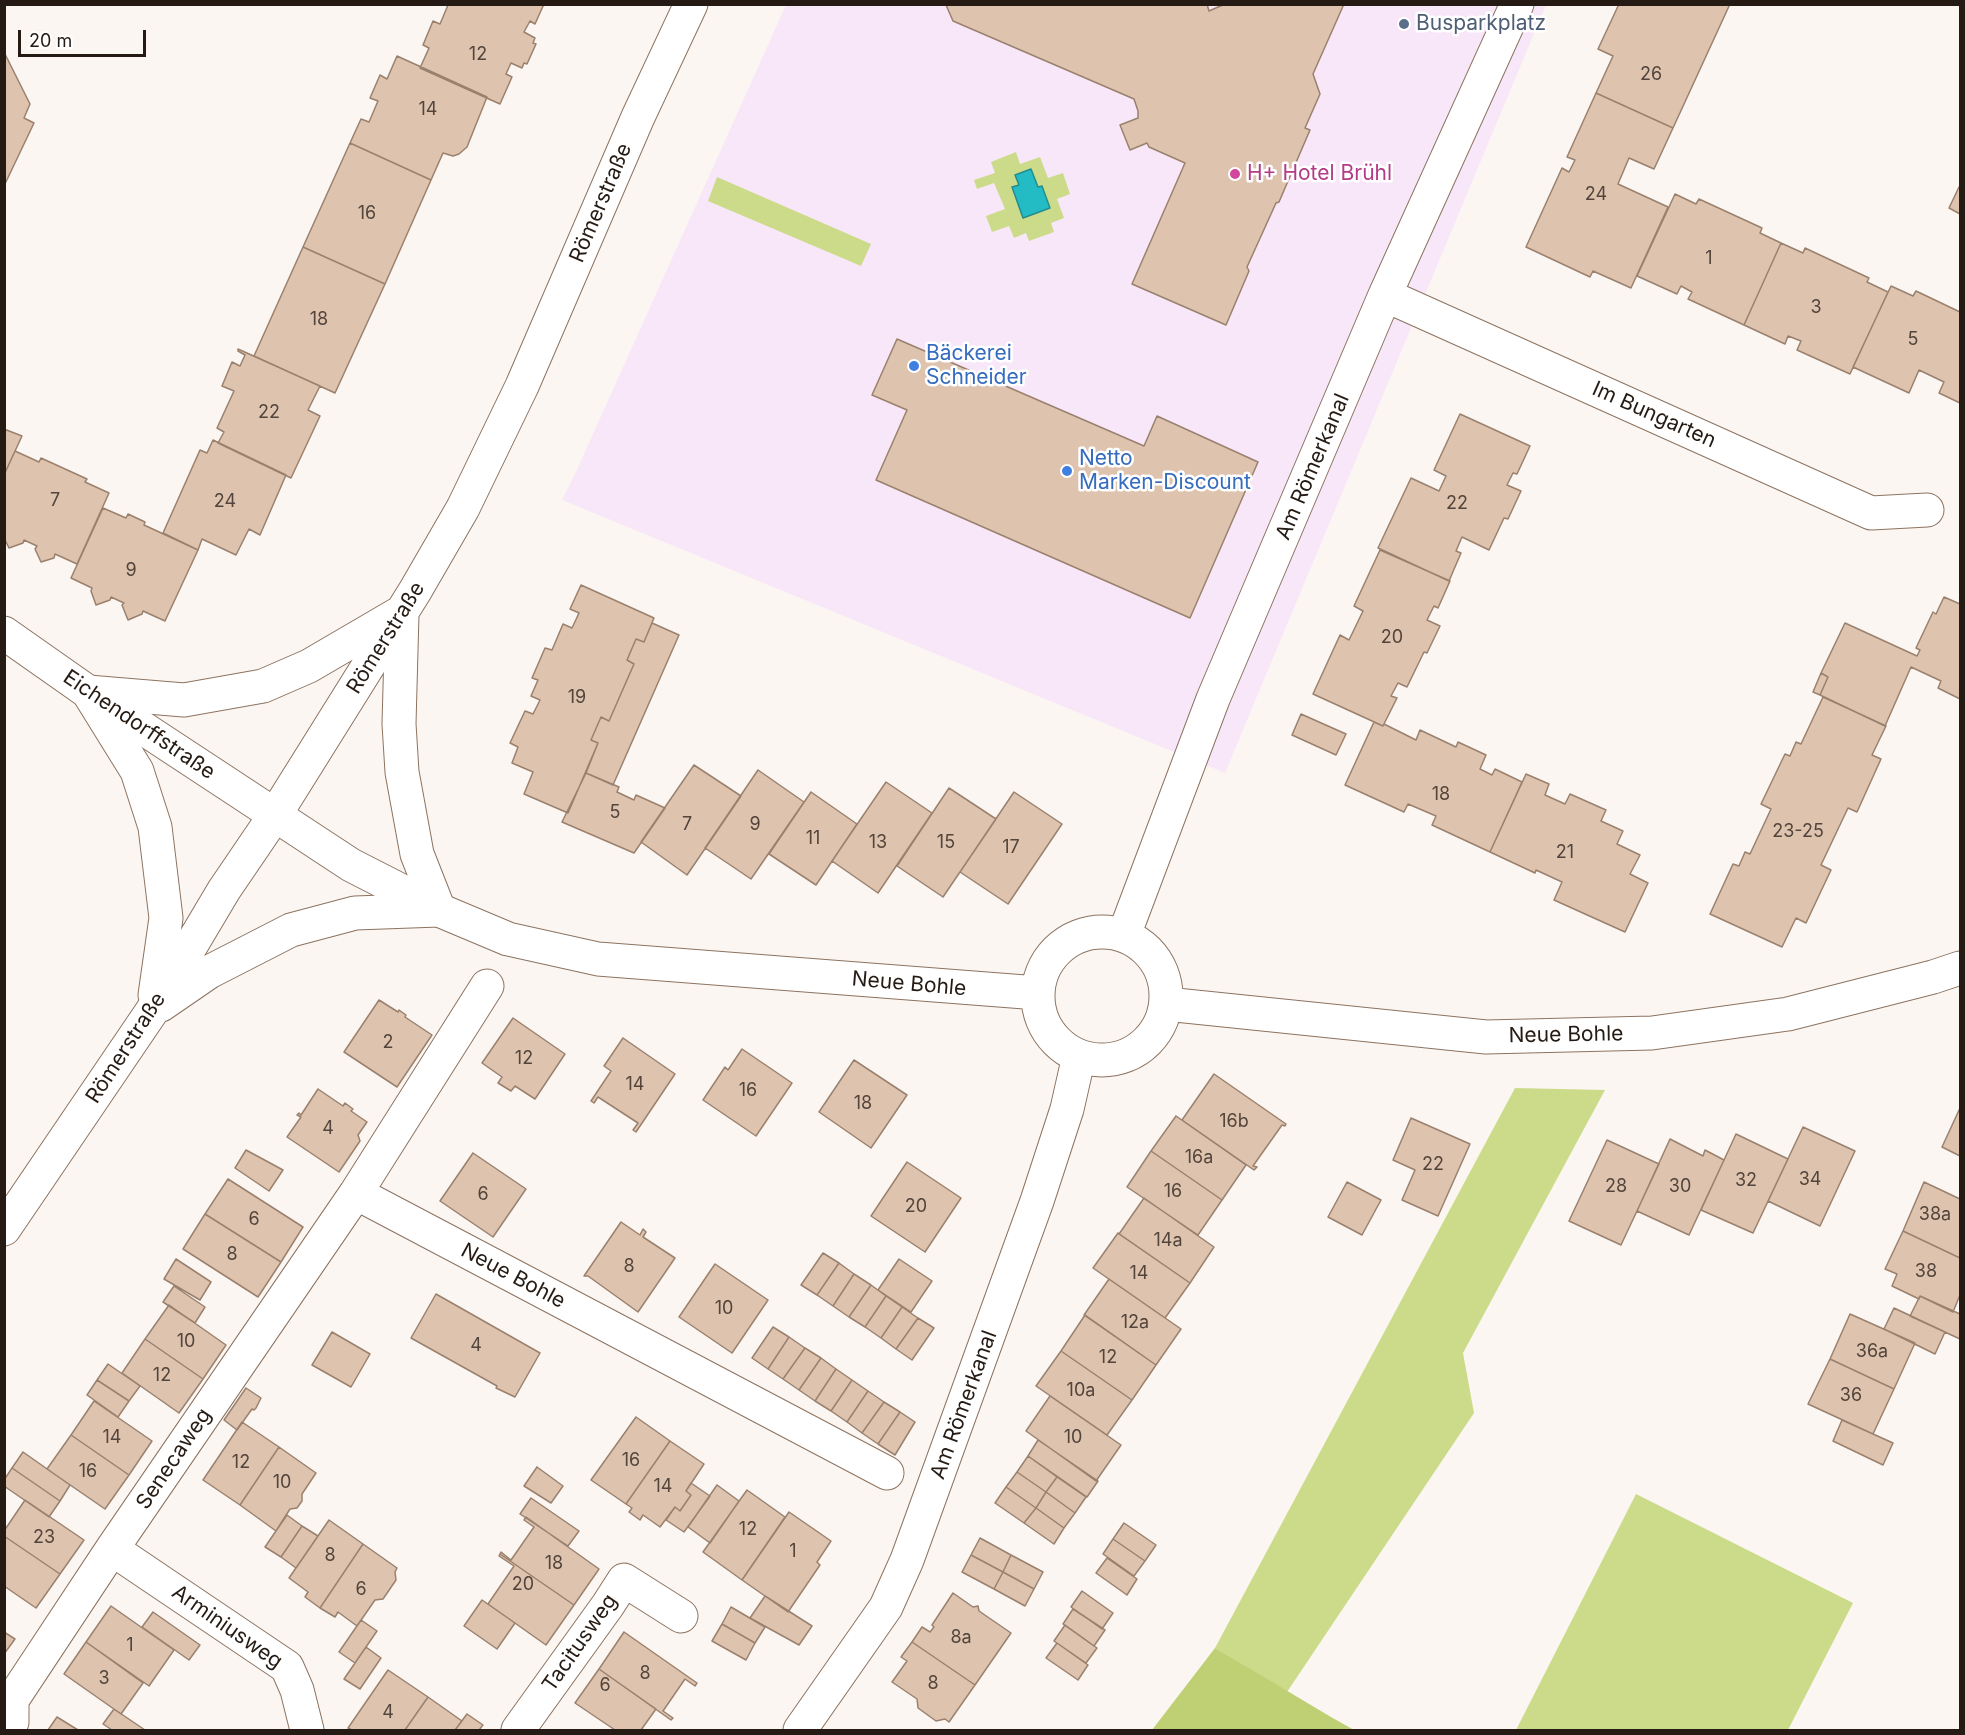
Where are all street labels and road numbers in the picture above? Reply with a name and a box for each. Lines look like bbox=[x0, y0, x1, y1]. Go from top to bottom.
street label: Römerstraße bbox=[565, 140, 637, 266]
street label: Im Bungarten bbox=[1588, 376, 1720, 454]
street label: Am Römerkanal bbox=[1271, 390, 1355, 544]
street label: Römerstraße bbox=[342, 577, 430, 699]
street label: Eichendorffstraße bbox=[58, 665, 220, 785]
street label: Neue Bohle bbox=[851, 966, 967, 1002]
street label: Römerstraße bbox=[81, 988, 171, 1108]
street label: Neue Bohle bbox=[1508, 1021, 1624, 1049]
street label: Neue Bohle bbox=[456, 1238, 570, 1314]
street label: Am Römerkanal bbox=[925, 1327, 1003, 1483]
street label: Senecaweg bbox=[131, 1404, 217, 1514]
street label: Arminiusweg bbox=[167, 1580, 287, 1674]
street label: Tacitusweg bbox=[537, 1589, 623, 1697]

